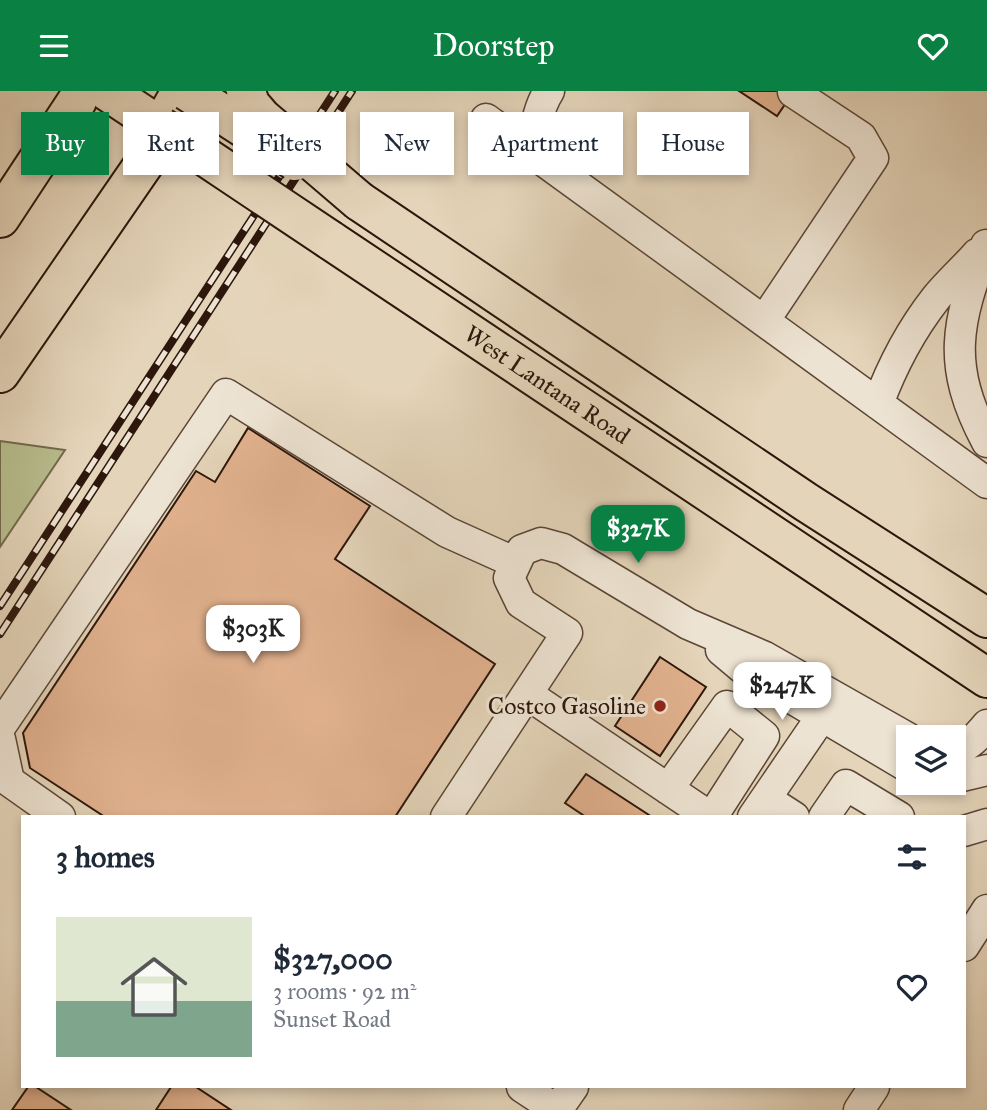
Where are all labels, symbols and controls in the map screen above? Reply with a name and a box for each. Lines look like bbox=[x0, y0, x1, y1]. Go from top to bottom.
text: Doorstep bbox=[432, 26, 555, 65]
icon: menu bbox=[35, 27, 73, 65]
icon: heart bbox=[914, 27, 952, 65]
chip: Buy bbox=[21, 112, 109, 175]
chip: Rent bbox=[123, 112, 219, 175]
chip: Filters bbox=[233, 112, 346, 175]
chip: New bbox=[360, 112, 454, 175]
chip: Apartment bbox=[468, 112, 623, 175]
chip: House bbox=[637, 112, 749, 175]
street label: West Lantana Road bbox=[459, 319, 636, 451]
pin: $327K bbox=[589, 505, 687, 565]
text: $327K bbox=[607, 514, 669, 542]
pin: $303K bbox=[204, 605, 302, 665]
text: $303K bbox=[222, 614, 284, 642]
pin: $247K bbox=[733, 663, 831, 722]
text: $247K bbox=[749, 671, 815, 699]
place label: Costco Gasoline bbox=[488, 691, 646, 721]
marker: Costco Gasoline bbox=[652, 698, 668, 714]
map controls bbox=[896, 725, 966, 795]
button: layers bbox=[896, 725, 966, 795]
icon: filters bbox=[893, 838, 931, 876]
text: 3 homes bbox=[56, 839, 155, 875]
text: $327,000 bbox=[273, 941, 393, 977]
icon: home bbox=[112, 945, 196, 1029]
icon: heart bbox=[893, 968, 931, 1006]
text: 3 rooms · 92 m² bbox=[273, 977, 416, 1005]
text: Sunset Road bbox=[273, 1005, 391, 1033]

